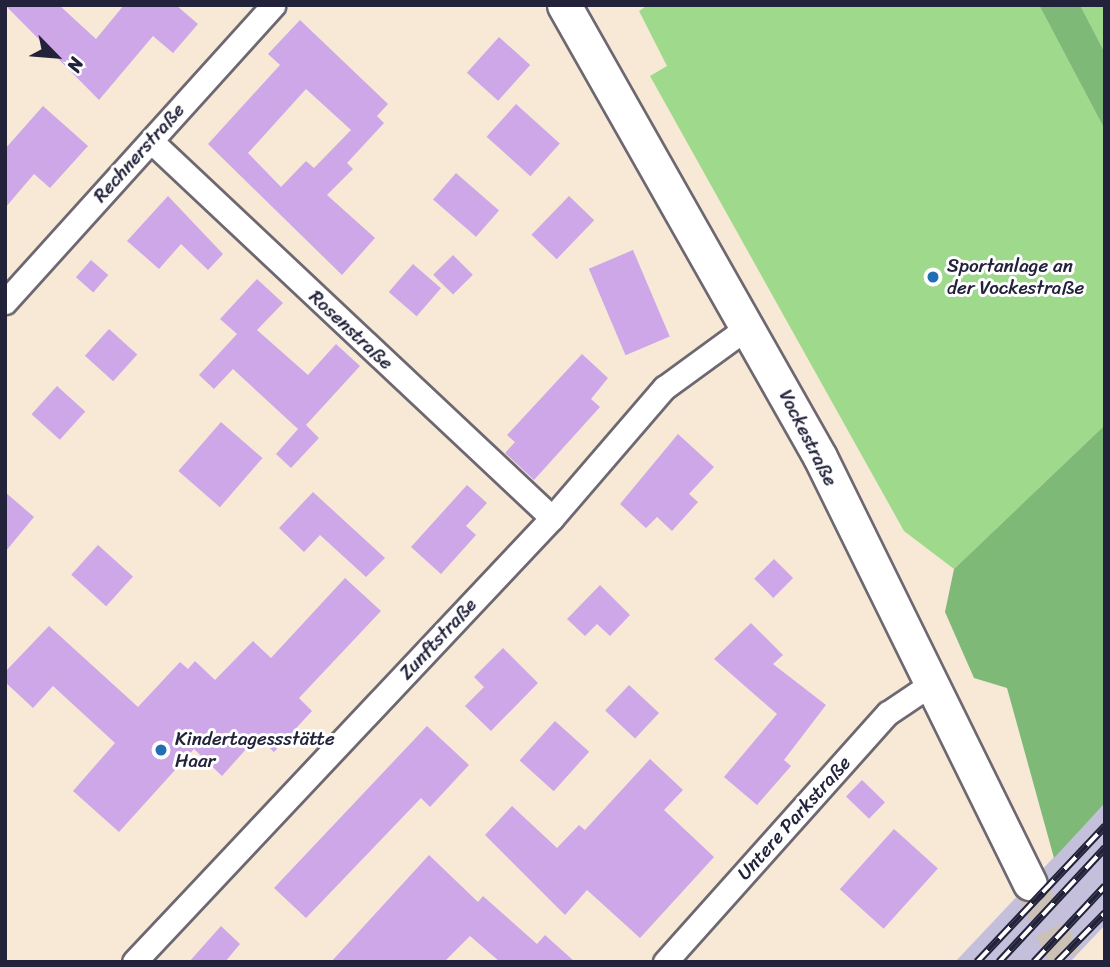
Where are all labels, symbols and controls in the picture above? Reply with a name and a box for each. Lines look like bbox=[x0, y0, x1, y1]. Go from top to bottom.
north arrow bbox=[21, 21, 91, 91]
text: N bbox=[58, 52, 93, 78]
street label: Rechnerstraße bbox=[89, 99, 189, 207]
place label: Sportanlage an der Vockestraße bbox=[947, 255, 1084, 299]
marker: Sportanlage an der Vockestraße bbox=[925, 269, 941, 285]
street label: Rosenstraße bbox=[304, 285, 398, 375]
street label: Vockestraße bbox=[774, 386, 842, 490]
street label: Zunftstraße bbox=[395, 594, 481, 684]
place label: Kindertagessstätte Haar bbox=[175, 728, 335, 772]
marker: Kindertagessstätte Haar bbox=[153, 742, 169, 758]
street label: Untere Parkstraße bbox=[733, 752, 855, 884]

